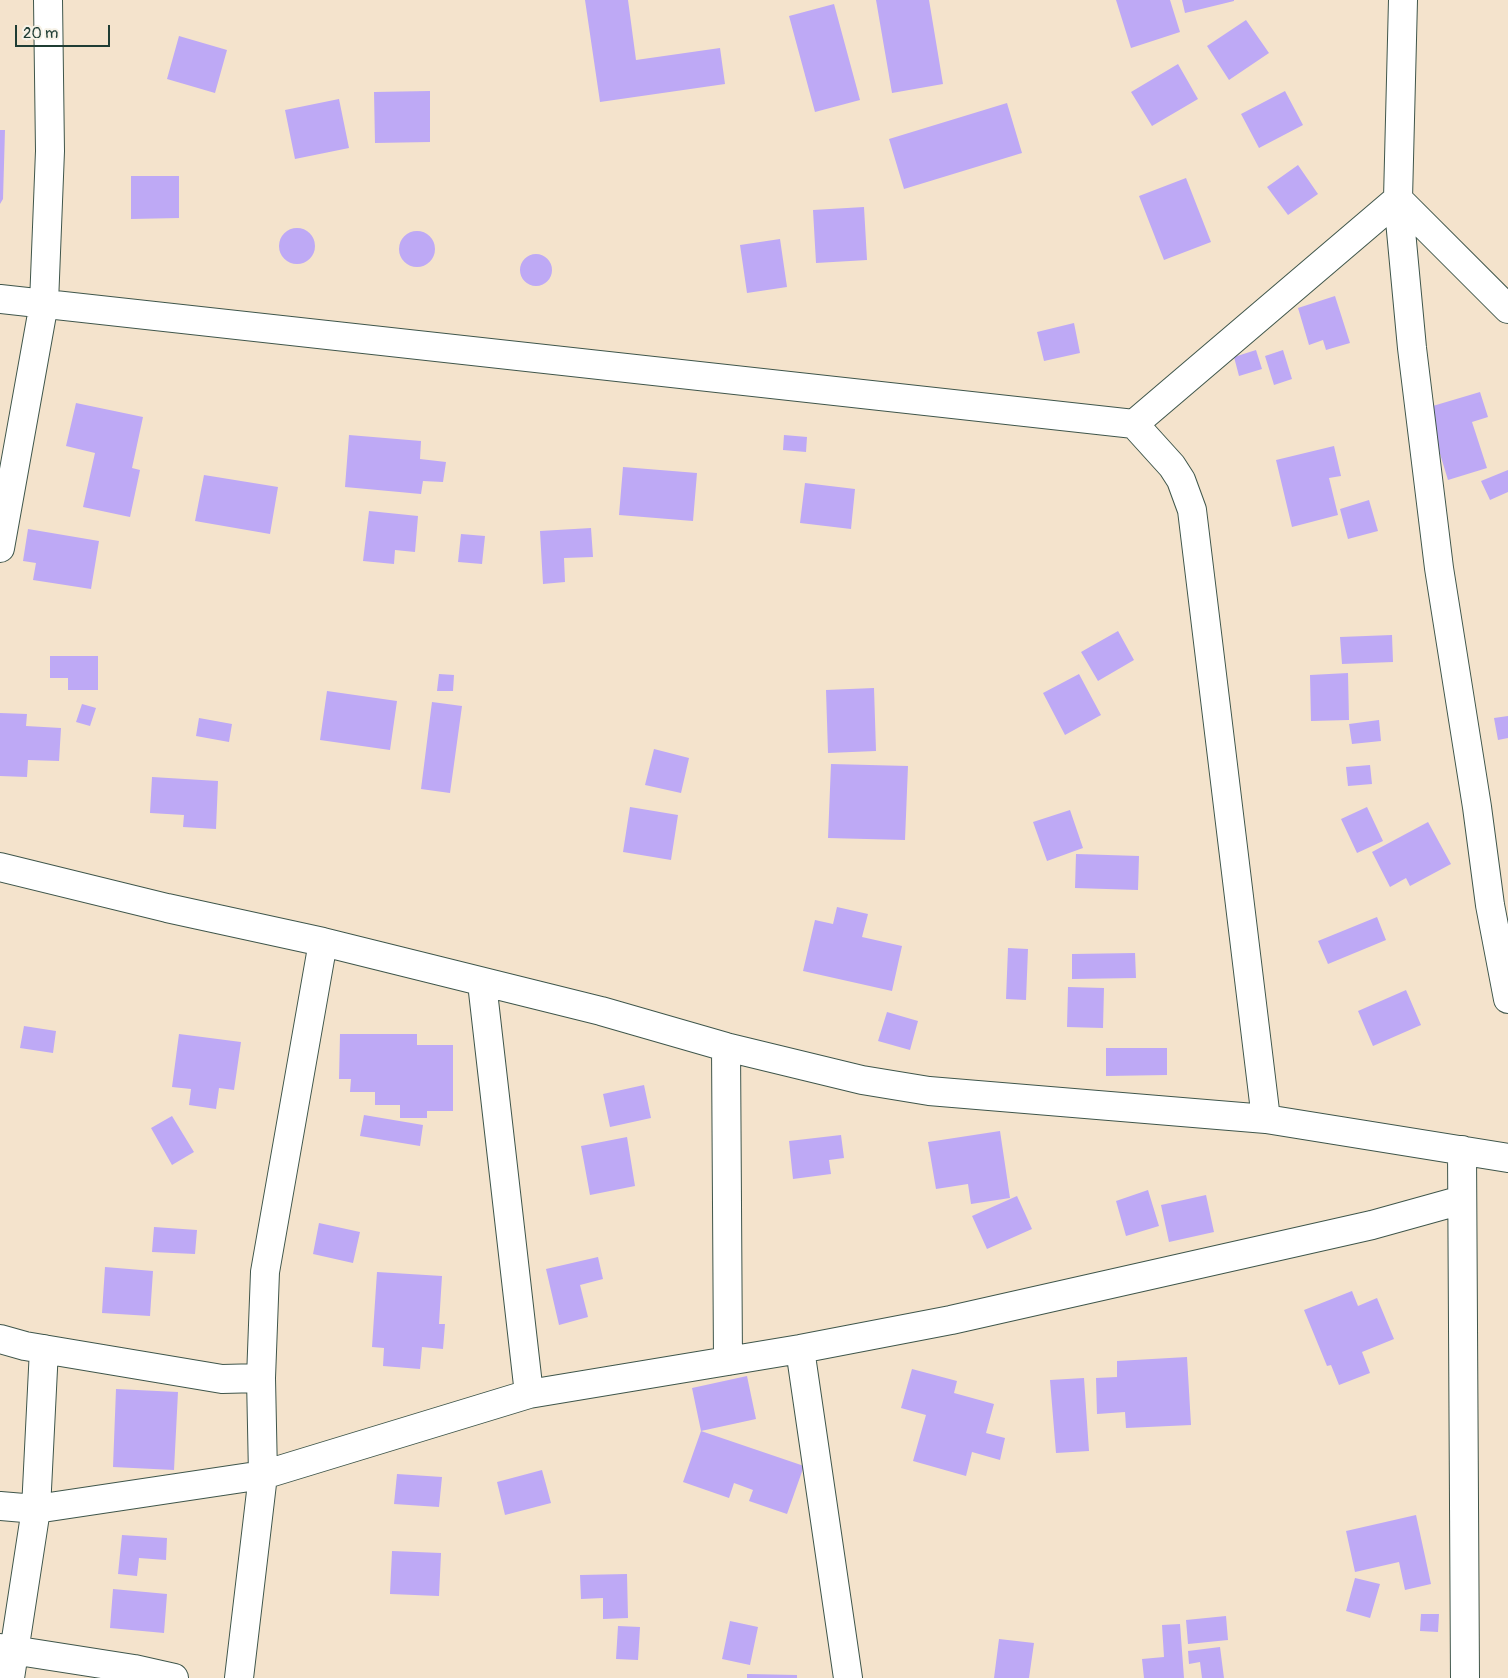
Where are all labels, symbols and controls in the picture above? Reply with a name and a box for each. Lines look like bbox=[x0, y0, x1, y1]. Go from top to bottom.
scale bar bbox=[18, 15, 112, 47]
text: 20 m bbox=[23, 24, 58, 43]

